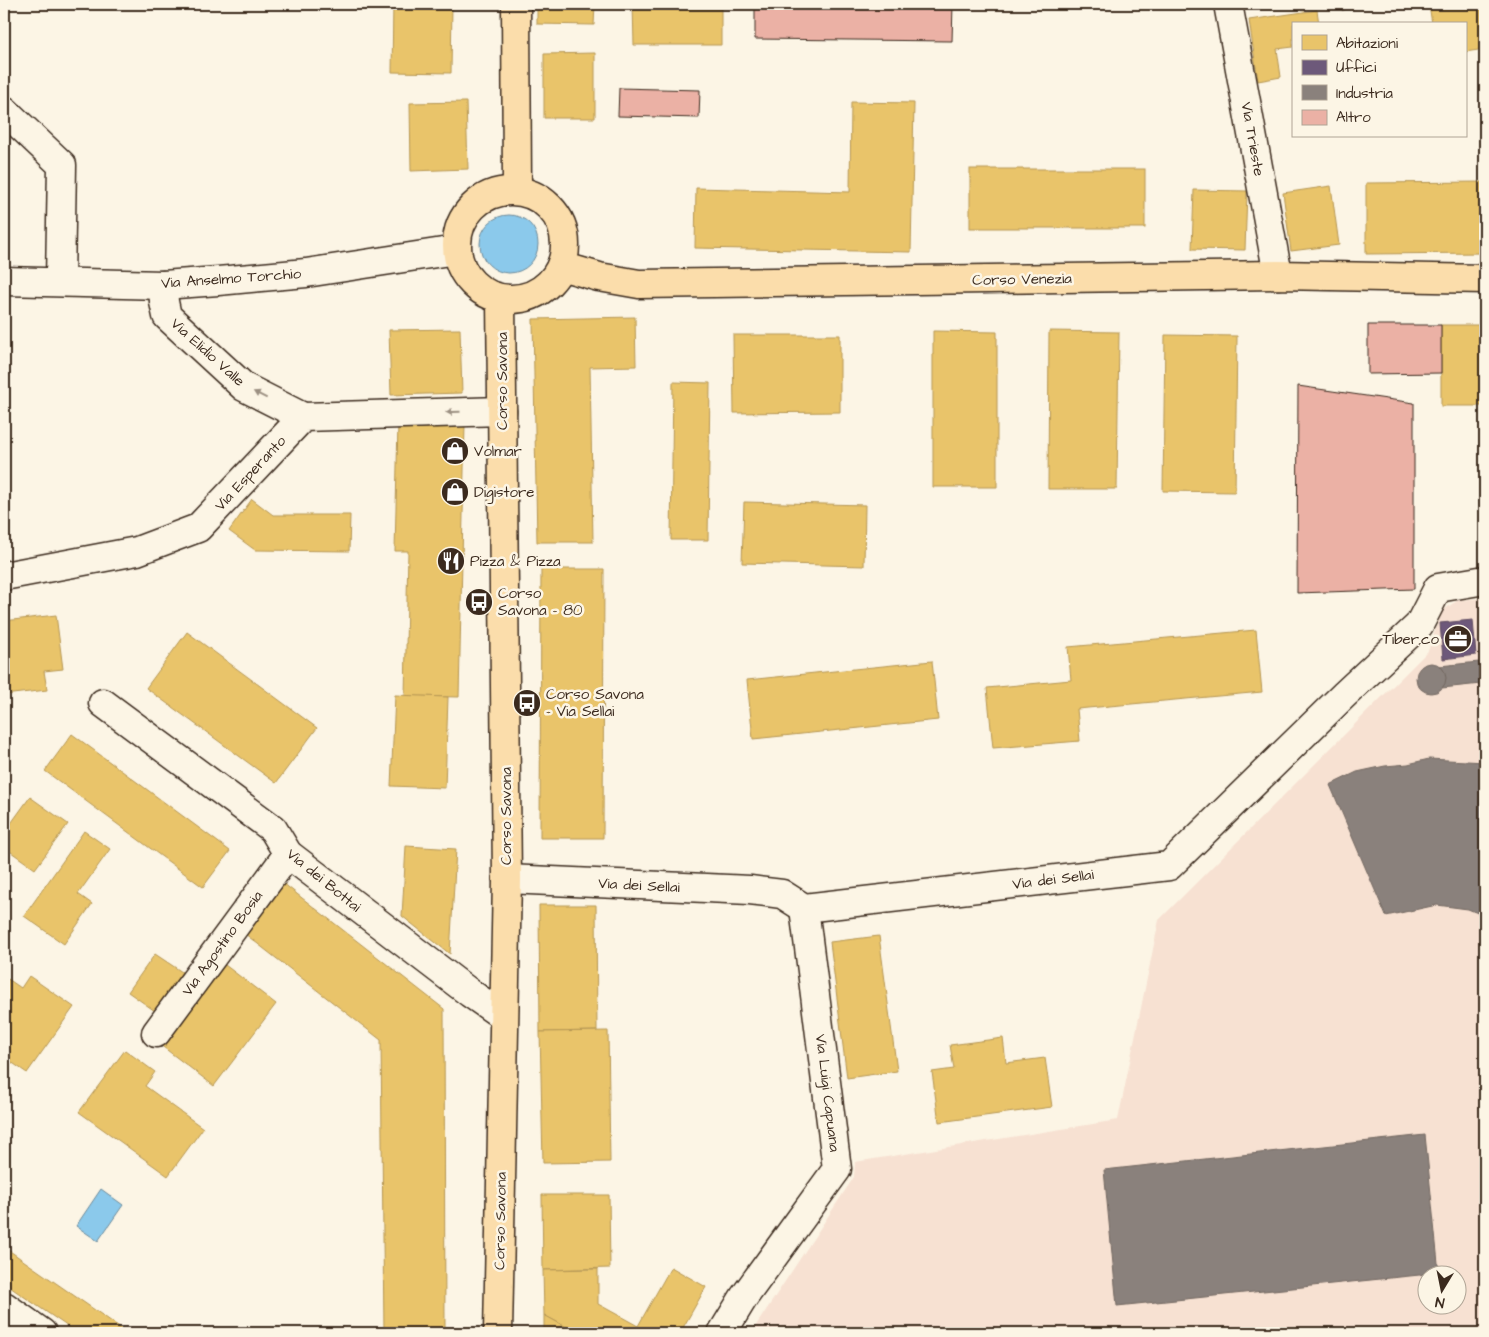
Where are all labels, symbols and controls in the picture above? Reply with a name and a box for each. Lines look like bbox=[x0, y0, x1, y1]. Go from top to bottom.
legend bbox=[1292, 22, 1466, 138]
text: Abitazioni bbox=[1336, 33, 1399, 54]
text: Uffici bbox=[1336, 57, 1377, 78]
text: Industria bbox=[1336, 83, 1393, 104]
street label: Via Trieste bbox=[1236, 100, 1269, 178]
text: Altro bbox=[1336, 107, 1371, 128]
street label: Via Anselmo Torchio bbox=[160, 263, 302, 294]
street label: Corso Venezia bbox=[972, 268, 1072, 291]
street label: Via Elidio Valle bbox=[166, 313, 249, 391]
street label: Corso Savona bbox=[492, 332, 513, 430]
one-way arrow bbox=[252, 391, 267, 399]
one-way arrow bbox=[445, 409, 461, 417]
street label: Via Esperanto bbox=[210, 431, 291, 516]
shop icon: Volmar bbox=[440, 436, 470, 466]
place label: Volmar bbox=[474, 441, 522, 462]
shop icon: Digistore bbox=[440, 477, 470, 507]
place label: Digistore bbox=[474, 482, 534, 504]
restaurant icon: Pizza & Pizza bbox=[436, 546, 466, 576]
place label: Pizza & Pizza bbox=[470, 551, 561, 572]
place label: Corso Savona – 80 bbox=[498, 583, 583, 621]
bus stop icon: Corso Savona – 80 bbox=[464, 587, 494, 617]
office icon: Tiber.co bbox=[1443, 624, 1473, 654]
place label: Tiber.co bbox=[1383, 629, 1440, 650]
place label: Corso Savona – Via Sellai bbox=[546, 684, 644, 722]
bus stop icon: Corso Savona – Via Sellai bbox=[512, 688, 542, 718]
street label: Corso Savona bbox=[496, 767, 517, 865]
street label: Via dei Bottai bbox=[282, 844, 366, 917]
street label: Via dei Sellai bbox=[1011, 864, 1096, 895]
street label: Via dei Sellai bbox=[598, 873, 681, 898]
street label: Via Agostino Bosia bbox=[177, 886, 269, 1001]
street label: Via Luigi Capuana bbox=[809, 1033, 845, 1154]
street label: Corso Savona bbox=[489, 1172, 512, 1270]
north arrow bbox=[1416, 1264, 1466, 1314]
text: N bbox=[1434, 1291, 1446, 1312]

